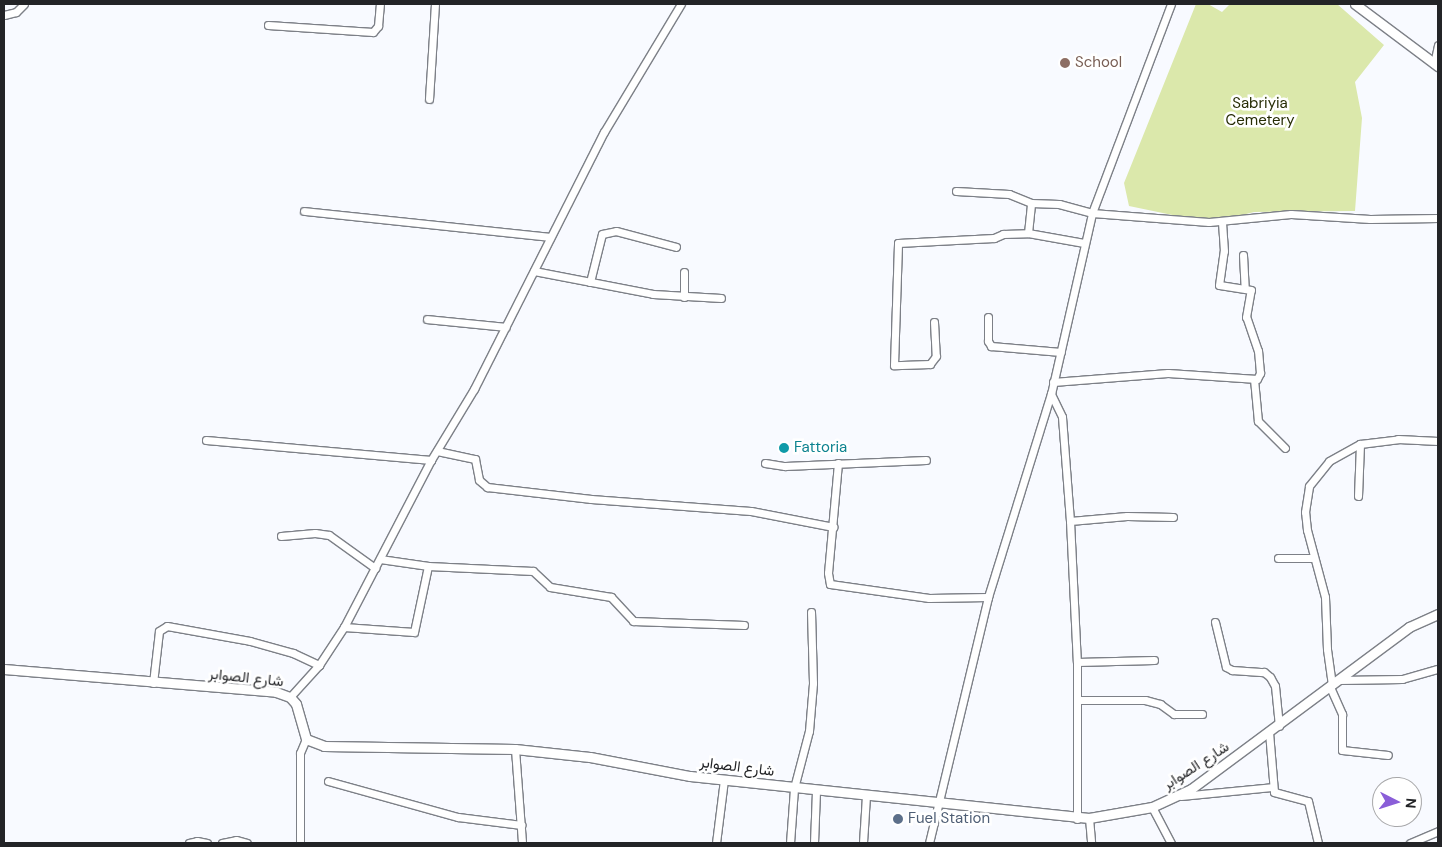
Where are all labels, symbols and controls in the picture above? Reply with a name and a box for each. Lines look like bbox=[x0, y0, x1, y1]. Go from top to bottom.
place label: School bbox=[1075, 54, 1122, 72]
marker: School bbox=[1059, 57, 1071, 69]
park label: Sabriyia Cemetery bbox=[1226, 94, 1294, 129]
place label: Fattoria bbox=[794, 439, 847, 457]
marker: Fattoria bbox=[778, 442, 790, 454]
street label: شارع الصوابر bbox=[208, 665, 284, 691]
street label: شارع الصوابر bbox=[1160, 738, 1232, 794]
street label: شارع الصوابر bbox=[699, 753, 775, 781]
north arrow bbox=[1372, 777, 1422, 827]
text: N bbox=[1402, 797, 1420, 809]
place label: Fuel Station bbox=[908, 810, 990, 828]
marker: Fuel Station bbox=[892, 813, 904, 825]

